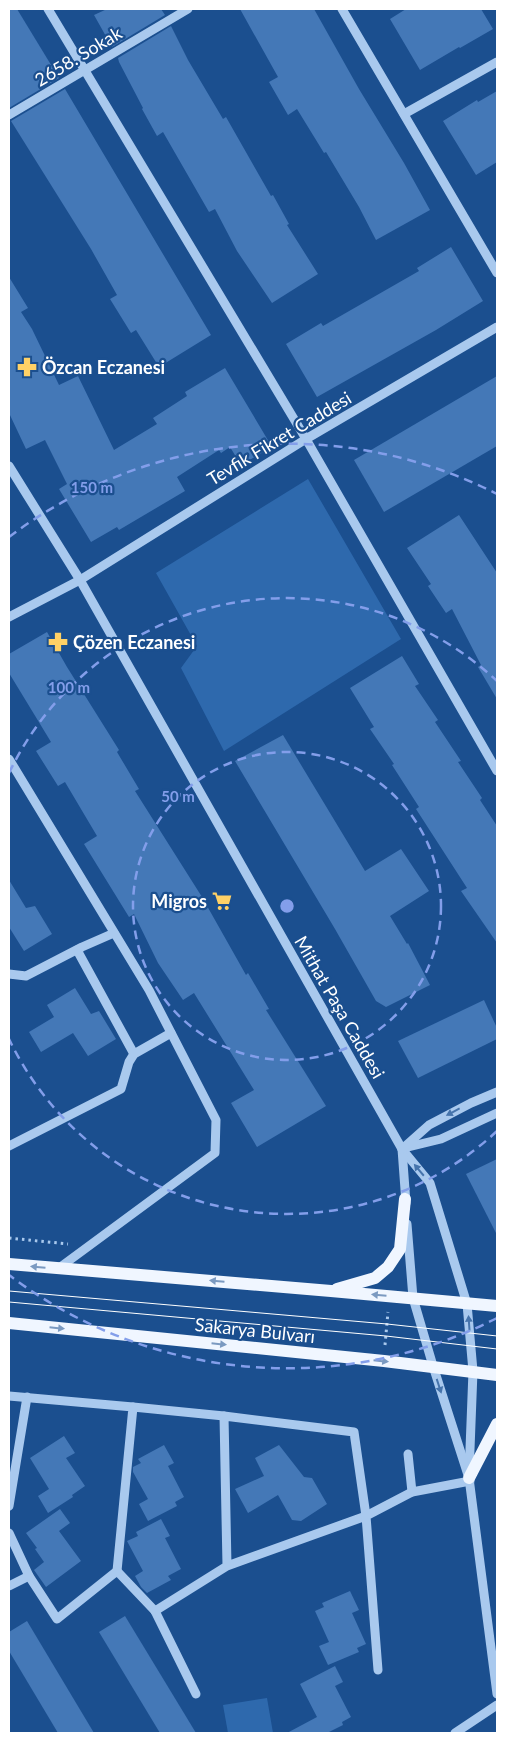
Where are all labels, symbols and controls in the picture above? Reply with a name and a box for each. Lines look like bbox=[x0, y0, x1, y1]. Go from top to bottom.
street label: 2658. Sokak bbox=[30, 21, 126, 91]
pharmacy icon: Özcan Eczanesi bbox=[16, 356, 38, 378]
place label: Özcan Eczanesi bbox=[42, 356, 165, 378]
street label: Tevfik Fikret Caddesi bbox=[203, 386, 355, 490]
text: 150 m bbox=[71, 478, 113, 496]
pharmacy icon: Çözen Eczanesi bbox=[47, 631, 69, 653]
place label: Çözen Eczanesi bbox=[73, 631, 195, 653]
text: 100 m bbox=[48, 678, 90, 696]
text: 50 m bbox=[161, 787, 195, 805]
place label: Migros bbox=[151, 890, 207, 912]
supermarket icon: Migros bbox=[211, 890, 233, 912]
centre of rings bbox=[278, 897, 296, 915]
street label: Mithat Paşa Caddesi bbox=[290, 932, 390, 1082]
one-way arrow bbox=[446, 1108, 460, 1116]
one-way arrow bbox=[413, 1164, 425, 1176]
one-way arrow bbox=[29, 1262, 45, 1270]
one-way arrow bbox=[209, 1277, 225, 1285]
one-way arrow bbox=[371, 1291, 387, 1299]
street label: Sakarya Bulvarı bbox=[194, 1313, 316, 1347]
one-way arrow bbox=[464, 1314, 472, 1330]
one-way arrow bbox=[50, 1324, 66, 1332]
one-way arrow bbox=[211, 1341, 227, 1349]
one-way arrow bbox=[373, 1357, 389, 1365]
one-way arrow bbox=[436, 1378, 443, 1393]

